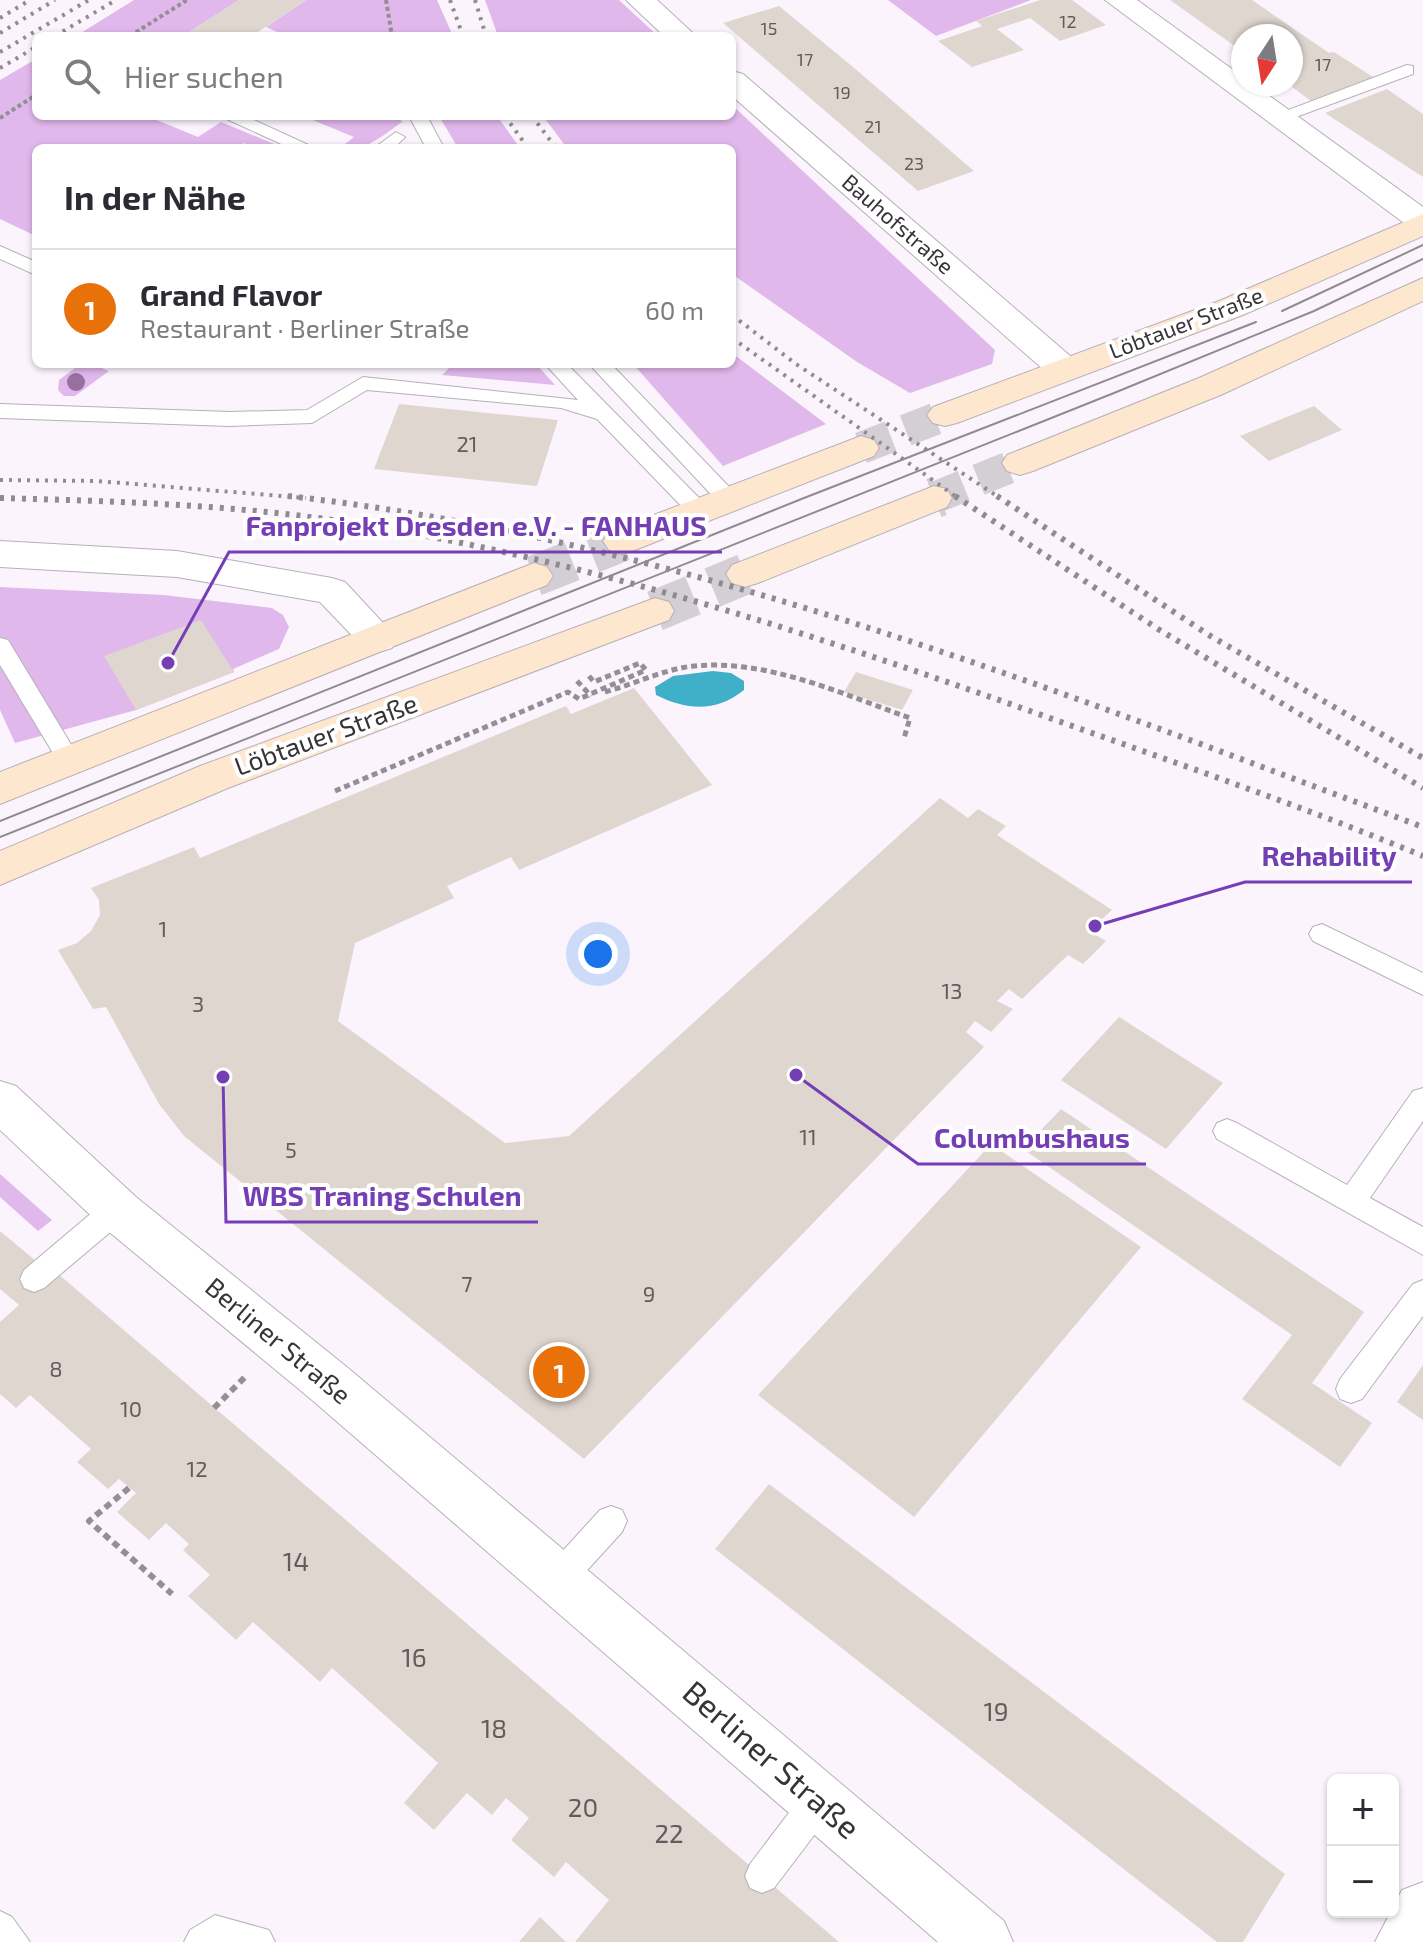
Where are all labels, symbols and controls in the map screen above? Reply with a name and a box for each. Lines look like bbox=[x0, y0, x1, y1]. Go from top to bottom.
house number: 12 bbox=[1059, 10, 1077, 32]
house number: 15 bbox=[761, 17, 777, 39]
north arrow bbox=[1231, 24, 1303, 96]
search box bbox=[32, 32, 736, 120]
house number: 17 bbox=[797, 48, 813, 70]
house number: 17 bbox=[1315, 53, 1331, 75]
icon: search bbox=[60, 54, 104, 98]
text: Hier suchen bbox=[124, 58, 284, 94]
house number: 19 bbox=[833, 81, 851, 103]
house number: 21 bbox=[864, 115, 882, 137]
house number: 23 bbox=[904, 152, 924, 174]
street label: Bauhofstraße bbox=[838, 168, 960, 279]
text: In der Nähe bbox=[64, 176, 246, 217]
text: Grand Flavor bbox=[140, 276, 322, 312]
street label: Löbtauer Straße bbox=[1105, 281, 1266, 363]
text: 1 bbox=[84, 294, 96, 325]
text: 60 m bbox=[645, 294, 704, 325]
text: Restaurant · Berliner Straße bbox=[140, 312, 470, 343]
house number: 21 bbox=[456, 430, 478, 456]
callout: Fanprojekt Dresden e.V. - FANHAUS bbox=[229, 500, 722, 552]
text: Fanprojekt Dresden e.V. - FANHAUS bbox=[245, 508, 707, 542]
street label: Löbtauer Straße bbox=[230, 686, 421, 781]
callout: Rehability bbox=[1245, 830, 1412, 882]
text: Rehability bbox=[1261, 838, 1397, 872]
house number: 1 bbox=[159, 915, 167, 941]
your location bbox=[578, 934, 618, 974]
house number: 13 bbox=[942, 977, 963, 1003]
house number: 3 bbox=[192, 990, 204, 1016]
callout: Columbushaus bbox=[918, 1112, 1146, 1164]
text: Columbushaus bbox=[934, 1120, 1130, 1154]
house number: 11 bbox=[799, 1123, 817, 1149]
house number: 5 bbox=[285, 1136, 297, 1162]
callout: WBS Traning Schulen bbox=[226, 1170, 538, 1222]
text: WBS Traning Schulen bbox=[242, 1178, 522, 1212]
street label: Berliner Straße bbox=[200, 1270, 358, 1410]
house number: 7 bbox=[461, 1270, 473, 1296]
house number: 9 bbox=[643, 1280, 655, 1306]
pin: 1 bbox=[533, 1342, 585, 1402]
house number: 8 bbox=[49, 1355, 63, 1381]
house number: 10 bbox=[120, 1395, 142, 1421]
house number: 12 bbox=[186, 1455, 208, 1481]
house number: 14 bbox=[283, 1545, 309, 1576]
house number: 16 bbox=[401, 1641, 427, 1672]
street label: Berliner Straße bbox=[676, 1671, 868, 1845]
house number: 19 bbox=[983, 1695, 1009, 1726]
house number: 18 bbox=[481, 1712, 507, 1743]
map controls bbox=[1327, 1774, 1399, 1918]
button: + bbox=[1327, 1774, 1399, 1846]
house number: 20 bbox=[568, 1791, 598, 1822]
house number: 22 bbox=[654, 1817, 684, 1848]
button: − bbox=[1327, 1846, 1399, 1918]

